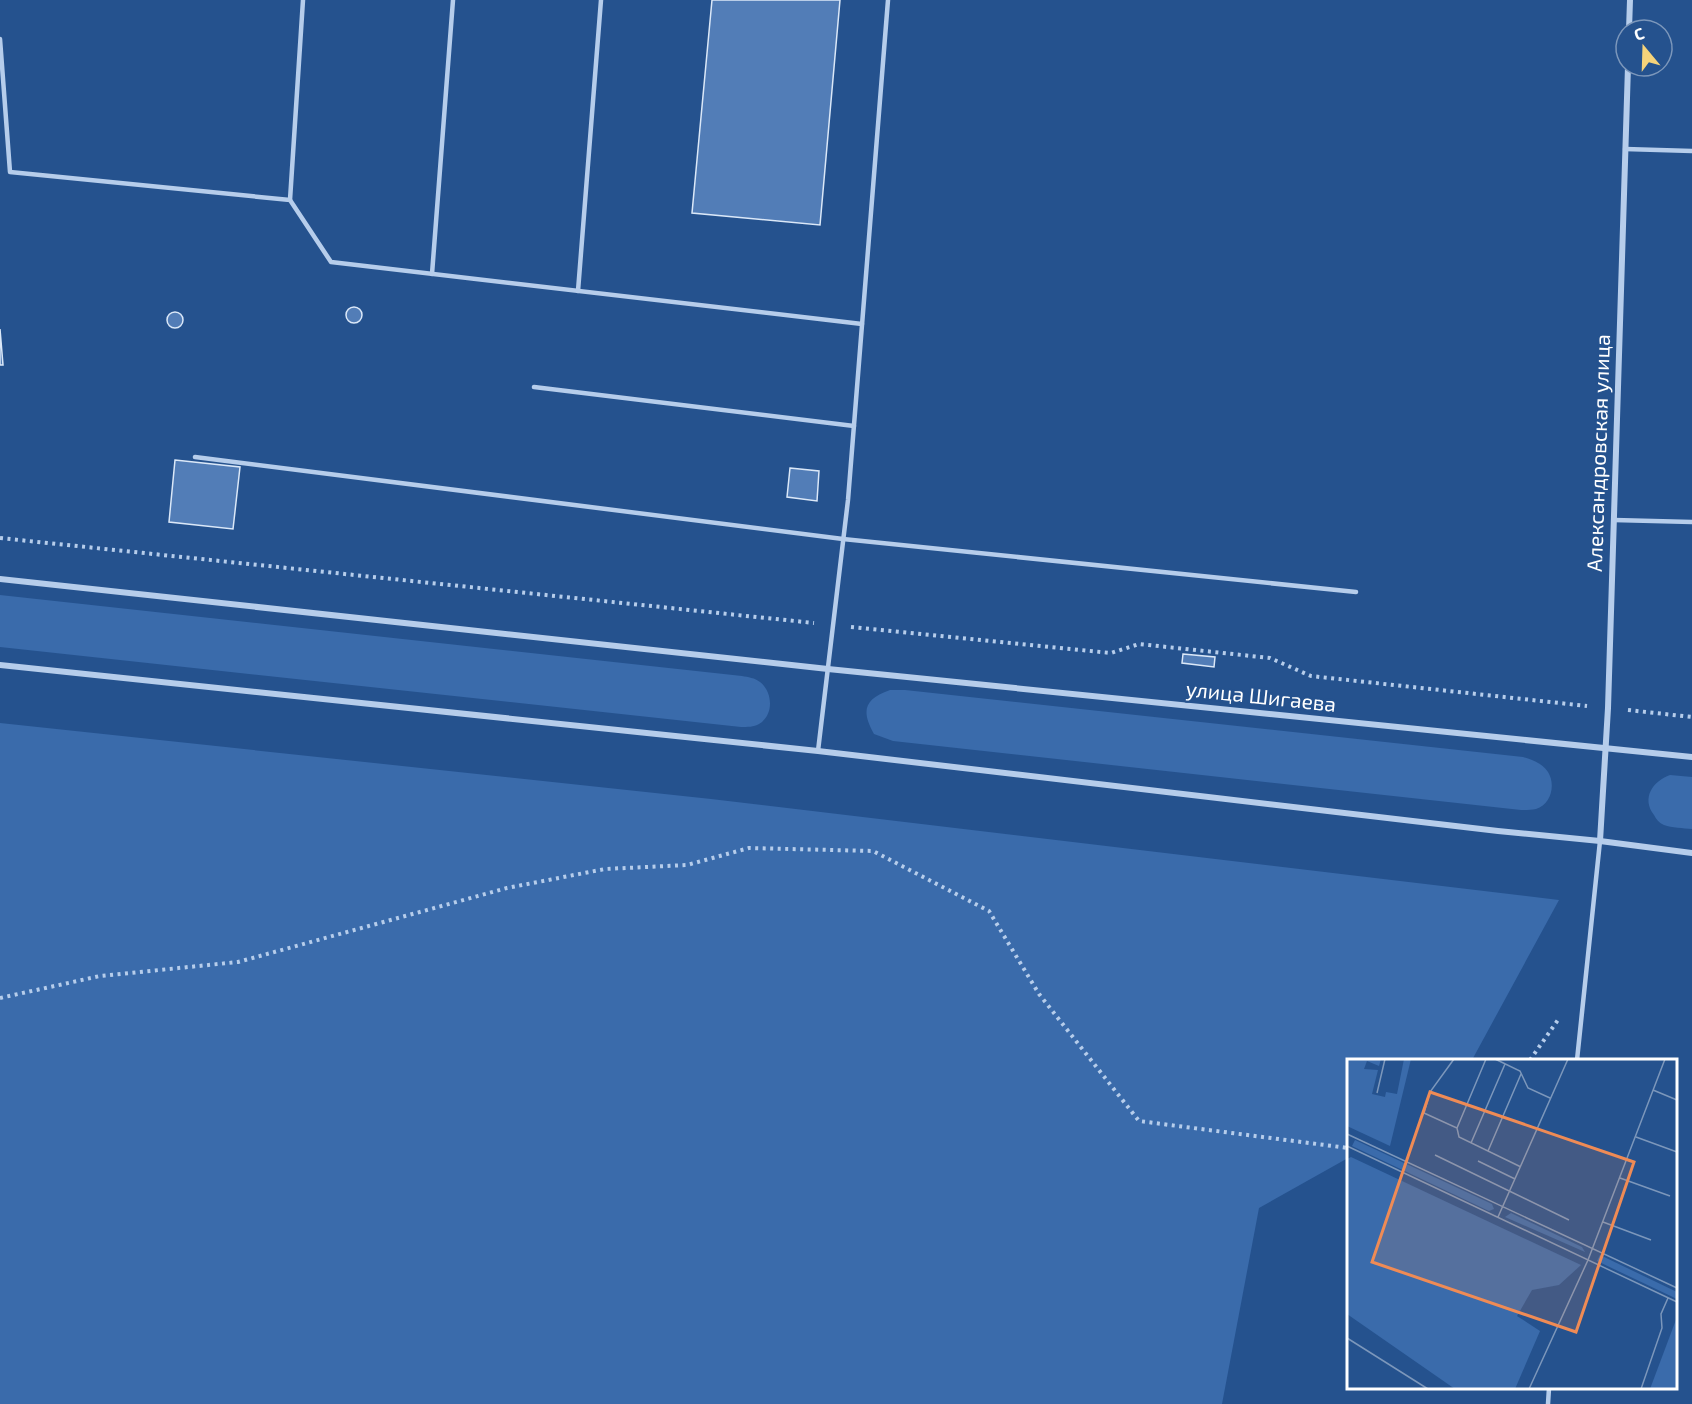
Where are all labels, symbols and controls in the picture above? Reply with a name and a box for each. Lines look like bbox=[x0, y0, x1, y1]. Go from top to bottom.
north arrow bbox=[1614, 18, 1674, 78]
text: С bbox=[1631, 23, 1647, 44]
street label: Александровская улица bbox=[1581, 334, 1615, 572]
street label: улица Шигаева bbox=[1185, 675, 1338, 717]
inset map bbox=[1347, 1059, 1677, 1389]

